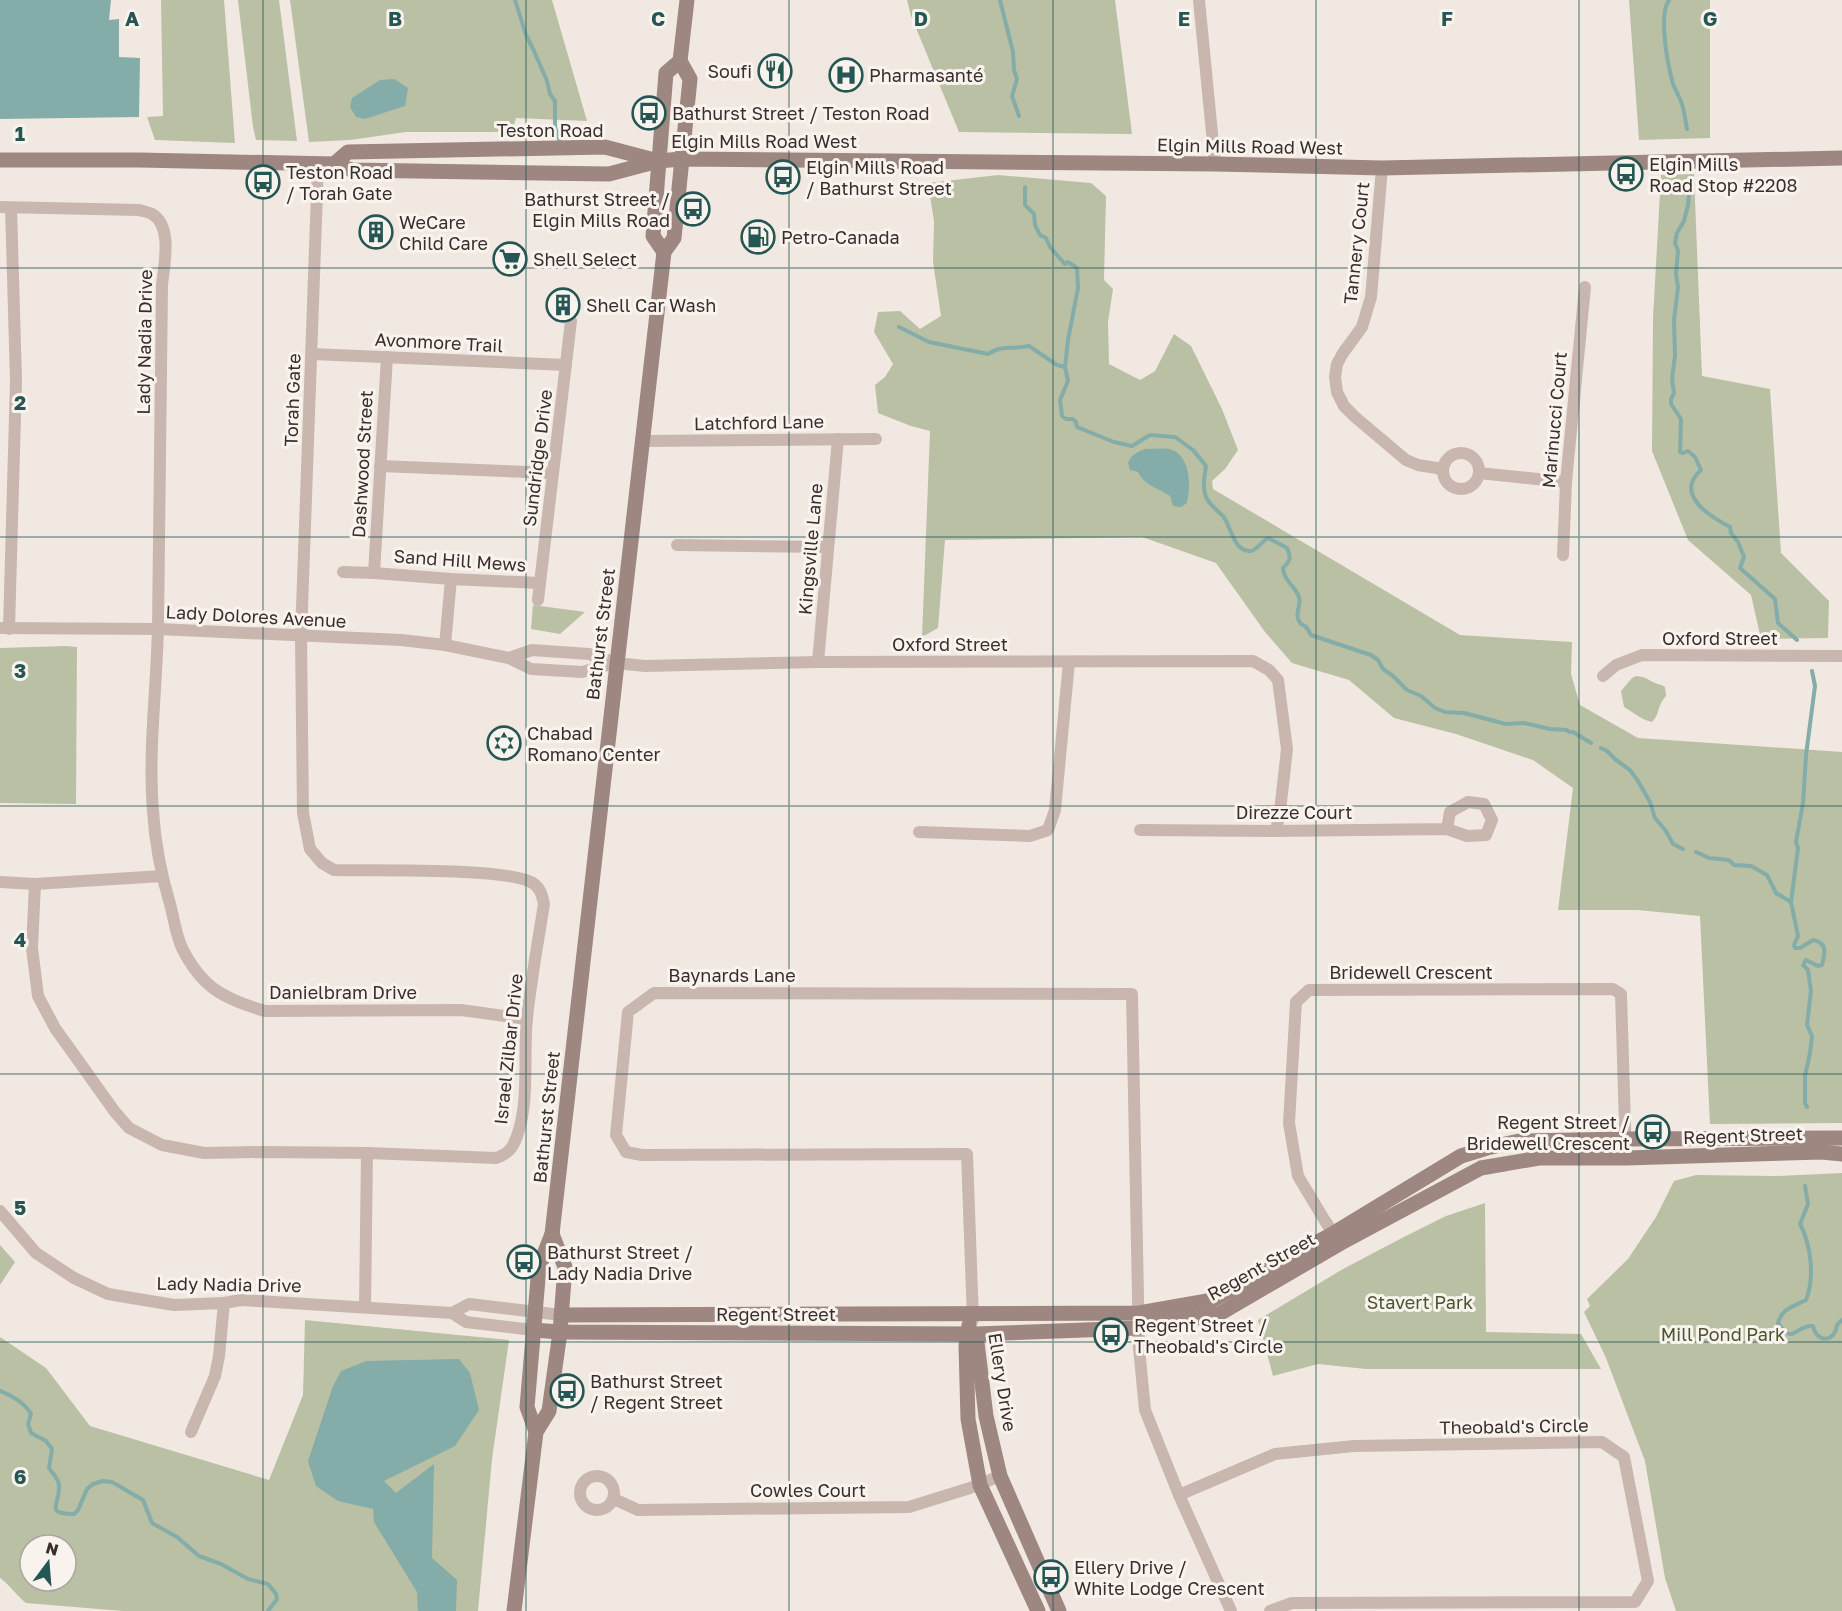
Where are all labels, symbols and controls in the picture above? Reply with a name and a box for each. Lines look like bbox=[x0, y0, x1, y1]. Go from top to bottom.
text: A bbox=[125, 6, 139, 30]
text: B bbox=[388, 6, 402, 30]
text: C bbox=[651, 6, 665, 30]
text: D bbox=[914, 6, 928, 30]
text: E bbox=[1178, 6, 1190, 30]
text: F bbox=[1441, 6, 1453, 30]
text: G bbox=[1703, 6, 1717, 30]
restaurant icon: Soufi bbox=[757, 53, 793, 89]
hospital icon: Pharmasanté bbox=[828, 57, 864, 93]
place label: Soufi bbox=[707, 60, 752, 82]
place label: Pharmasanté bbox=[869, 64, 983, 86]
bus stop icon: Bathurst Street / Teston Road bbox=[631, 95, 667, 131]
place label: Bathurst Street / Teston Road bbox=[672, 102, 930, 124]
street label: Teston Road bbox=[496, 119, 604, 141]
text: 1 bbox=[15, 121, 25, 145]
street label: Elgin Mills Road West bbox=[671, 130, 857, 152]
street label: Elgin Mills Road West bbox=[1157, 133, 1343, 159]
place label: Elgin Mills Road Stop #2208 bbox=[1649, 153, 1798, 196]
place label: Elgin Mills Road / Bathurst Street bbox=[806, 156, 952, 199]
bus stop icon: Elgin Mills Road Stop #2208 bbox=[1608, 156, 1644, 192]
bus stop icon: Elgin Mills Road / Bathurst Street bbox=[765, 159, 801, 195]
place label: Teston Road / Torah Gate bbox=[286, 161, 393, 204]
bus stop icon: Teston Road / Torah Gate bbox=[245, 164, 281, 200]
street label: Tannery Court bbox=[1339, 181, 1373, 305]
place label: Bathurst Street / Elgin Mills Road bbox=[524, 188, 670, 231]
bus stop icon: Bathurst Street / Elgin Mills Road bbox=[675, 191, 711, 227]
place label: WeCare Child Care bbox=[399, 211, 488, 254]
building icon: WeCare Child Care bbox=[358, 214, 394, 250]
fuel station icon: Petro-Canada bbox=[740, 219, 776, 255]
place label: Petro-Canada bbox=[781, 226, 900, 248]
supermarket icon: Shell Select bbox=[492, 241, 528, 277]
place label: Shell Select bbox=[533, 248, 637, 270]
street label: Lady Nadia Drive bbox=[132, 269, 156, 415]
building icon: Shell Car Wash bbox=[545, 287, 581, 323]
place label: Shell Car Wash bbox=[586, 294, 716, 316]
street label: Avonmore Trail bbox=[374, 328, 504, 356]
street label: Marinucci Court bbox=[1537, 351, 1571, 489]
street label: Torah Gate bbox=[279, 353, 305, 447]
street label: Sundridge Drive bbox=[518, 388, 556, 528]
street label: Dashwood Street bbox=[347, 389, 377, 539]
text: 2 bbox=[14, 390, 26, 414]
street label: Latchford Lane bbox=[694, 410, 824, 434]
street label: Kingsville Lane bbox=[793, 482, 827, 616]
street label: Sand Hill Mews bbox=[393, 544, 527, 576]
street label: Bathurst Street bbox=[581, 567, 619, 701]
street label: Lady Dolores Avenue bbox=[165, 600, 347, 632]
street label: Oxford Street bbox=[1662, 627, 1778, 649]
street label: Oxford Street bbox=[892, 633, 1008, 655]
text: 3 bbox=[14, 658, 26, 682]
place label: Chabad Romano Center bbox=[527, 722, 661, 765]
synagogue icon: Chabad Romano Center bbox=[486, 725, 522, 761]
street label: Direzze Court bbox=[1236, 801, 1352, 823]
text: 4 bbox=[14, 927, 26, 951]
street label: Bridewell Crescent bbox=[1329, 961, 1493, 983]
street label: Baynards Lane bbox=[668, 964, 796, 986]
street label: Israel Zilbar Drive bbox=[489, 972, 527, 1126]
street label: Danielbram Drive bbox=[269, 981, 417, 1003]
street label: Bathurst Street bbox=[528, 1050, 564, 1184]
place label: Regent Street / Bridewell Crescent bbox=[1467, 1111, 1630, 1154]
bus stop icon: Regent Street / Bridewell Crescent bbox=[1635, 1114, 1671, 1150]
street label: Regent Street bbox=[1683, 1122, 1803, 1148]
text: 5 bbox=[14, 1195, 26, 1219]
street label: Regent Street bbox=[1203, 1227, 1319, 1305]
place label: Bathurst Street / Lady Nadia Drive bbox=[547, 1241, 693, 1284]
bus stop icon: Bathurst Street / Lady Nadia Drive bbox=[506, 1244, 542, 1280]
street label: Lady Nadia Drive bbox=[156, 1272, 302, 1296]
park label: Stavert Park bbox=[1367, 1291, 1473, 1313]
street label: Regent Street bbox=[716, 1303, 836, 1325]
place label: Regent Street / Theobald's Circle bbox=[1134, 1314, 1283, 1357]
bus stop icon: Regent Street / Theobald's Circle bbox=[1093, 1317, 1129, 1353]
park label: Mill Pond Park bbox=[1661, 1323, 1785, 1345]
street label: Ellery Drive bbox=[984, 1331, 1022, 1433]
place label: Bathurst Street / Regent Street bbox=[590, 1370, 723, 1413]
bus stop icon: Bathurst Street / Regent Street bbox=[549, 1373, 585, 1409]
street label: Theobald's Circle bbox=[1439, 1414, 1589, 1438]
text: 6 bbox=[14, 1464, 26, 1488]
street label: Cowles Court bbox=[750, 1479, 866, 1501]
north arrow bbox=[18, 1533, 78, 1593]
text: N bbox=[44, 1537, 61, 1560]
place label: Ellery Drive / White Lodge Crescent bbox=[1074, 1556, 1265, 1599]
bus stop icon: Ellery Drive / White Lodge Crescent bbox=[1033, 1559, 1069, 1595]

